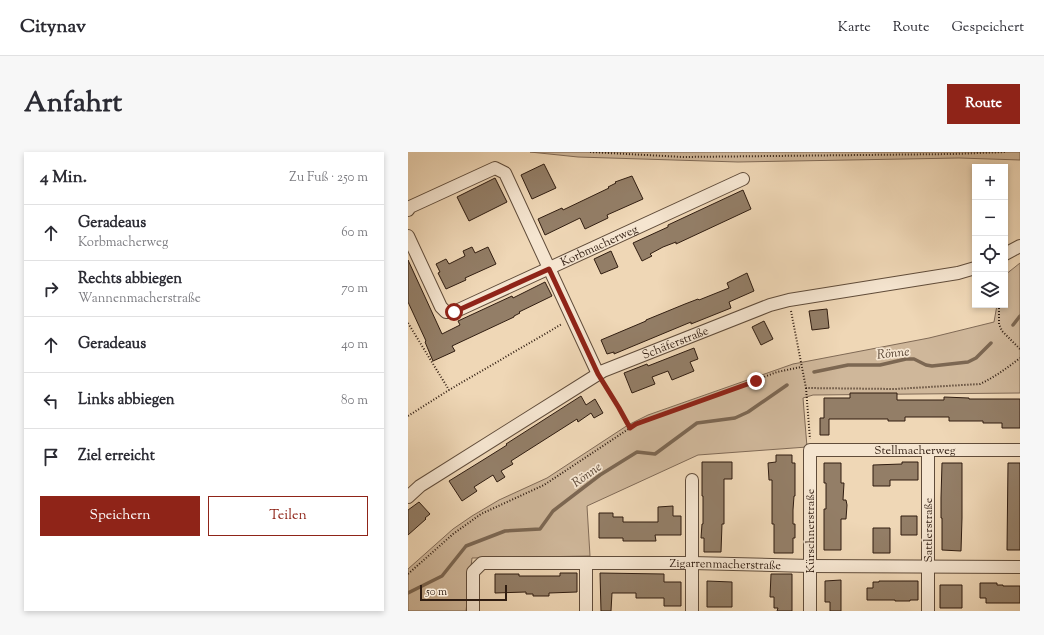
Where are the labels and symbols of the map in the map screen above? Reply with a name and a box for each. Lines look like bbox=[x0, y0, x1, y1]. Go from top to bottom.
street label: Korbmacherweg bbox=[558, 220, 641, 272]
route start bbox=[445, 303, 463, 321]
street label: Schäferstraße bbox=[640, 322, 712, 365]
water label: Rönne bbox=[876, 343, 910, 365]
route end bbox=[747, 372, 765, 390]
street label: Stellmacherweg bbox=[874, 442, 956, 460]
water label: Rönne bbox=[569, 459, 606, 492]
street label: Kürschnerstraße bbox=[802, 488, 820, 573]
street label: Sattlerstraße bbox=[920, 497, 938, 562]
street label: Zigarrenmacherstraße bbox=[669, 555, 782, 575]
scale bar bbox=[420, 583, 507, 602]

